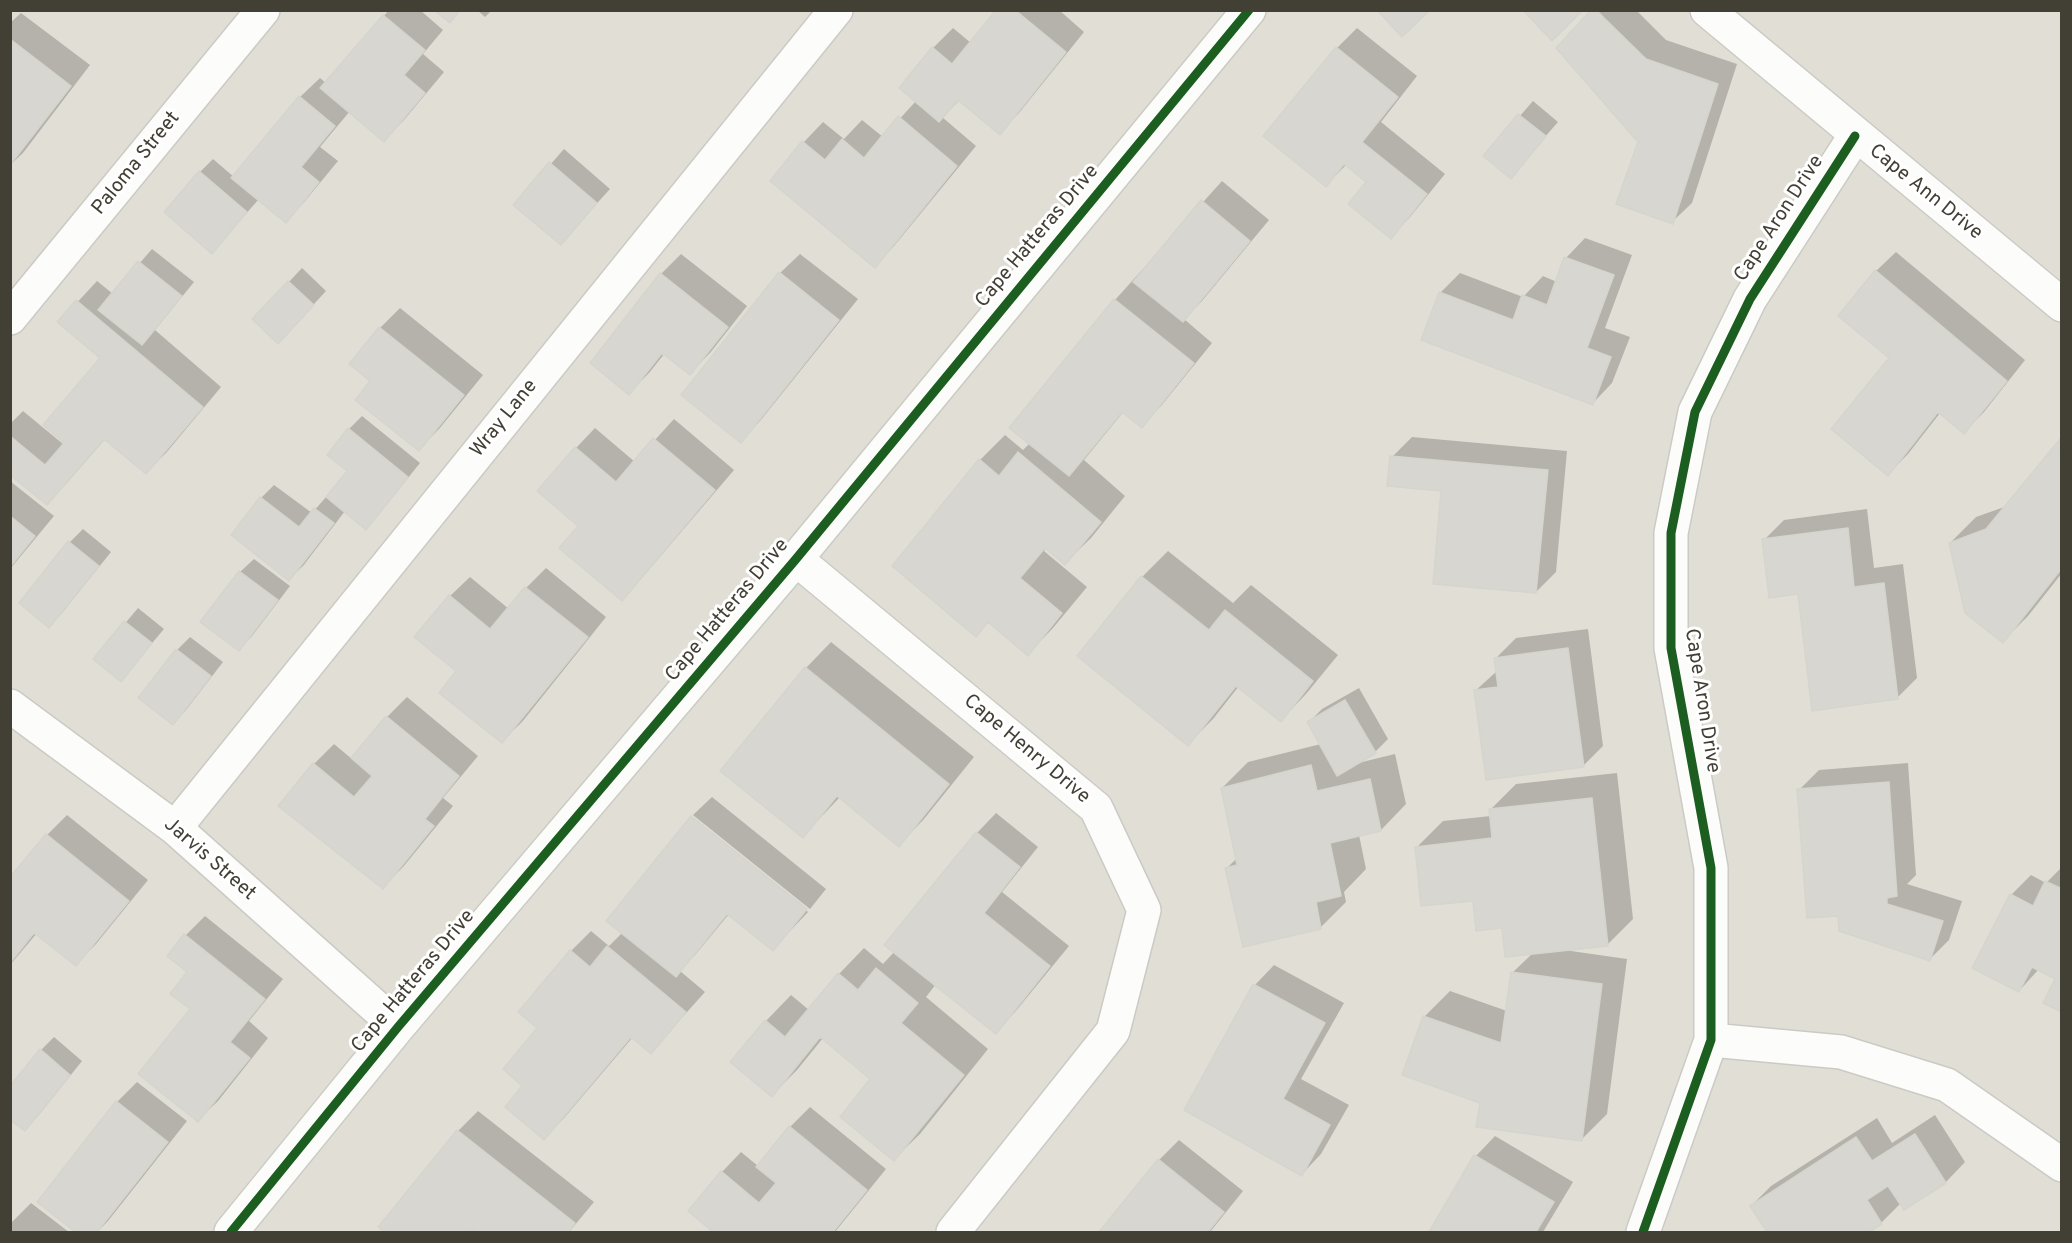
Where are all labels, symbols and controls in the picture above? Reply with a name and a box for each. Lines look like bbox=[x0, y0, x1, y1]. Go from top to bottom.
street label: Paloma Street bbox=[88, 107, 186, 221]
street label: Cape Ann Drive bbox=[1863, 140, 1987, 246]
street label: Cape Aron Drive bbox=[1730, 151, 1830, 287]
street label: Cape Hatteras Drive bbox=[971, 161, 1105, 313]
street label: Wray Lane bbox=[466, 375, 544, 463]
street label: Cape Hatteras Drive bbox=[661, 535, 795, 687]
street label: Cape Aron Drive bbox=[1678, 627, 1724, 775]
street label: Cape Henry Drive bbox=[958, 690, 1094, 810]
street label: Jarvis Street bbox=[158, 814, 260, 906]
street label: Cape Hatteras Drive bbox=[347, 906, 481, 1058]

